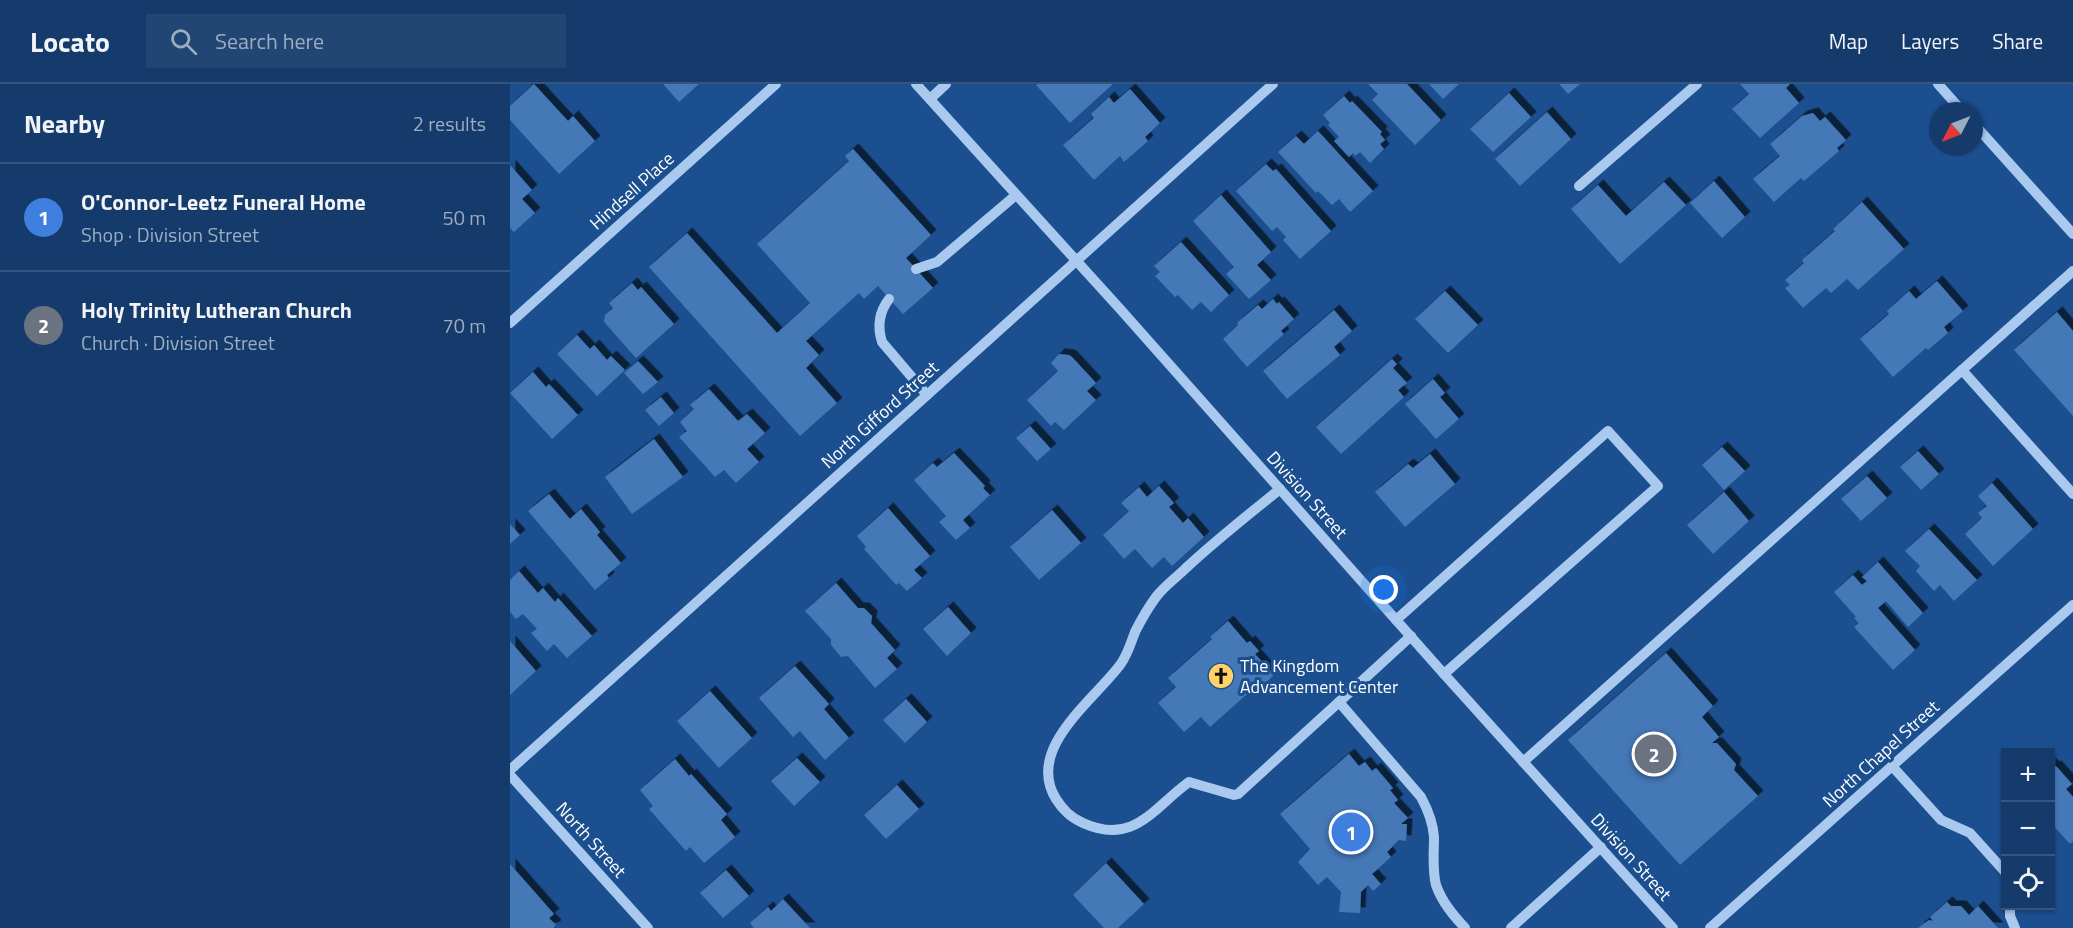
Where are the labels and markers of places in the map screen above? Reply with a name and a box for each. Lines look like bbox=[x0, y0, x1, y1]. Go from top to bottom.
place label: The Kingdom Advancement Center bbox=[1240, 652, 1398, 700]
church icon: The Kingdom Advancement Center bbox=[1206, 661, 1236, 691]
pin: 2 bbox=[1634, 732, 1674, 776]
pin: 1 bbox=[1332, 810, 1370, 855]

